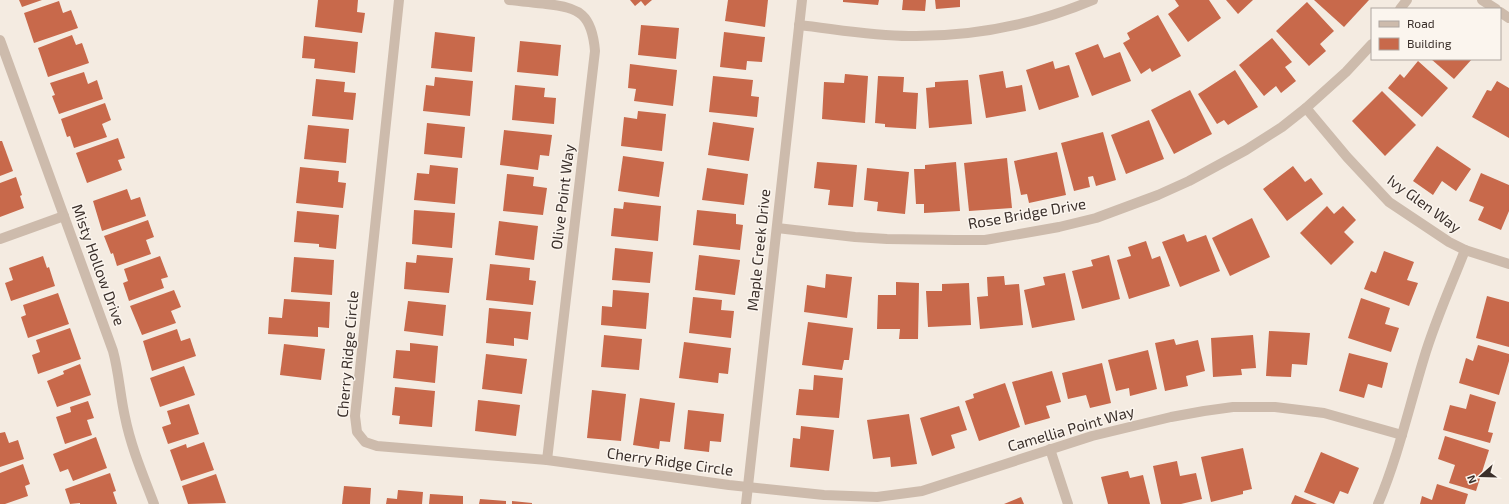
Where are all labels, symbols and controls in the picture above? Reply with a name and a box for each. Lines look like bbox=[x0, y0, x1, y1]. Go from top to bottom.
legend bbox=[1371, 8, 1501, 60]
text: Road bbox=[1407, 16, 1435, 30]
text: Building bbox=[1407, 36, 1452, 50]
street label: Olive Point Way bbox=[547, 143, 577, 251]
street label: Ivy Glen Way bbox=[1384, 170, 1465, 236]
street label: Maple Creek Drive bbox=[743, 188, 773, 312]
street label: Rose Bridge Drive bbox=[966, 194, 1087, 232]
street label: Misty Hollow Drive bbox=[69, 201, 129, 328]
street label: Cherry Ridge Circle bbox=[332, 290, 362, 418]
street label: Camellia Point Way bbox=[1005, 401, 1136, 455]
street label: Cherry Ridge Circle bbox=[606, 443, 735, 479]
north arrow bbox=[1461, 456, 1501, 496]
text: N bbox=[1464, 474, 1479, 486]

